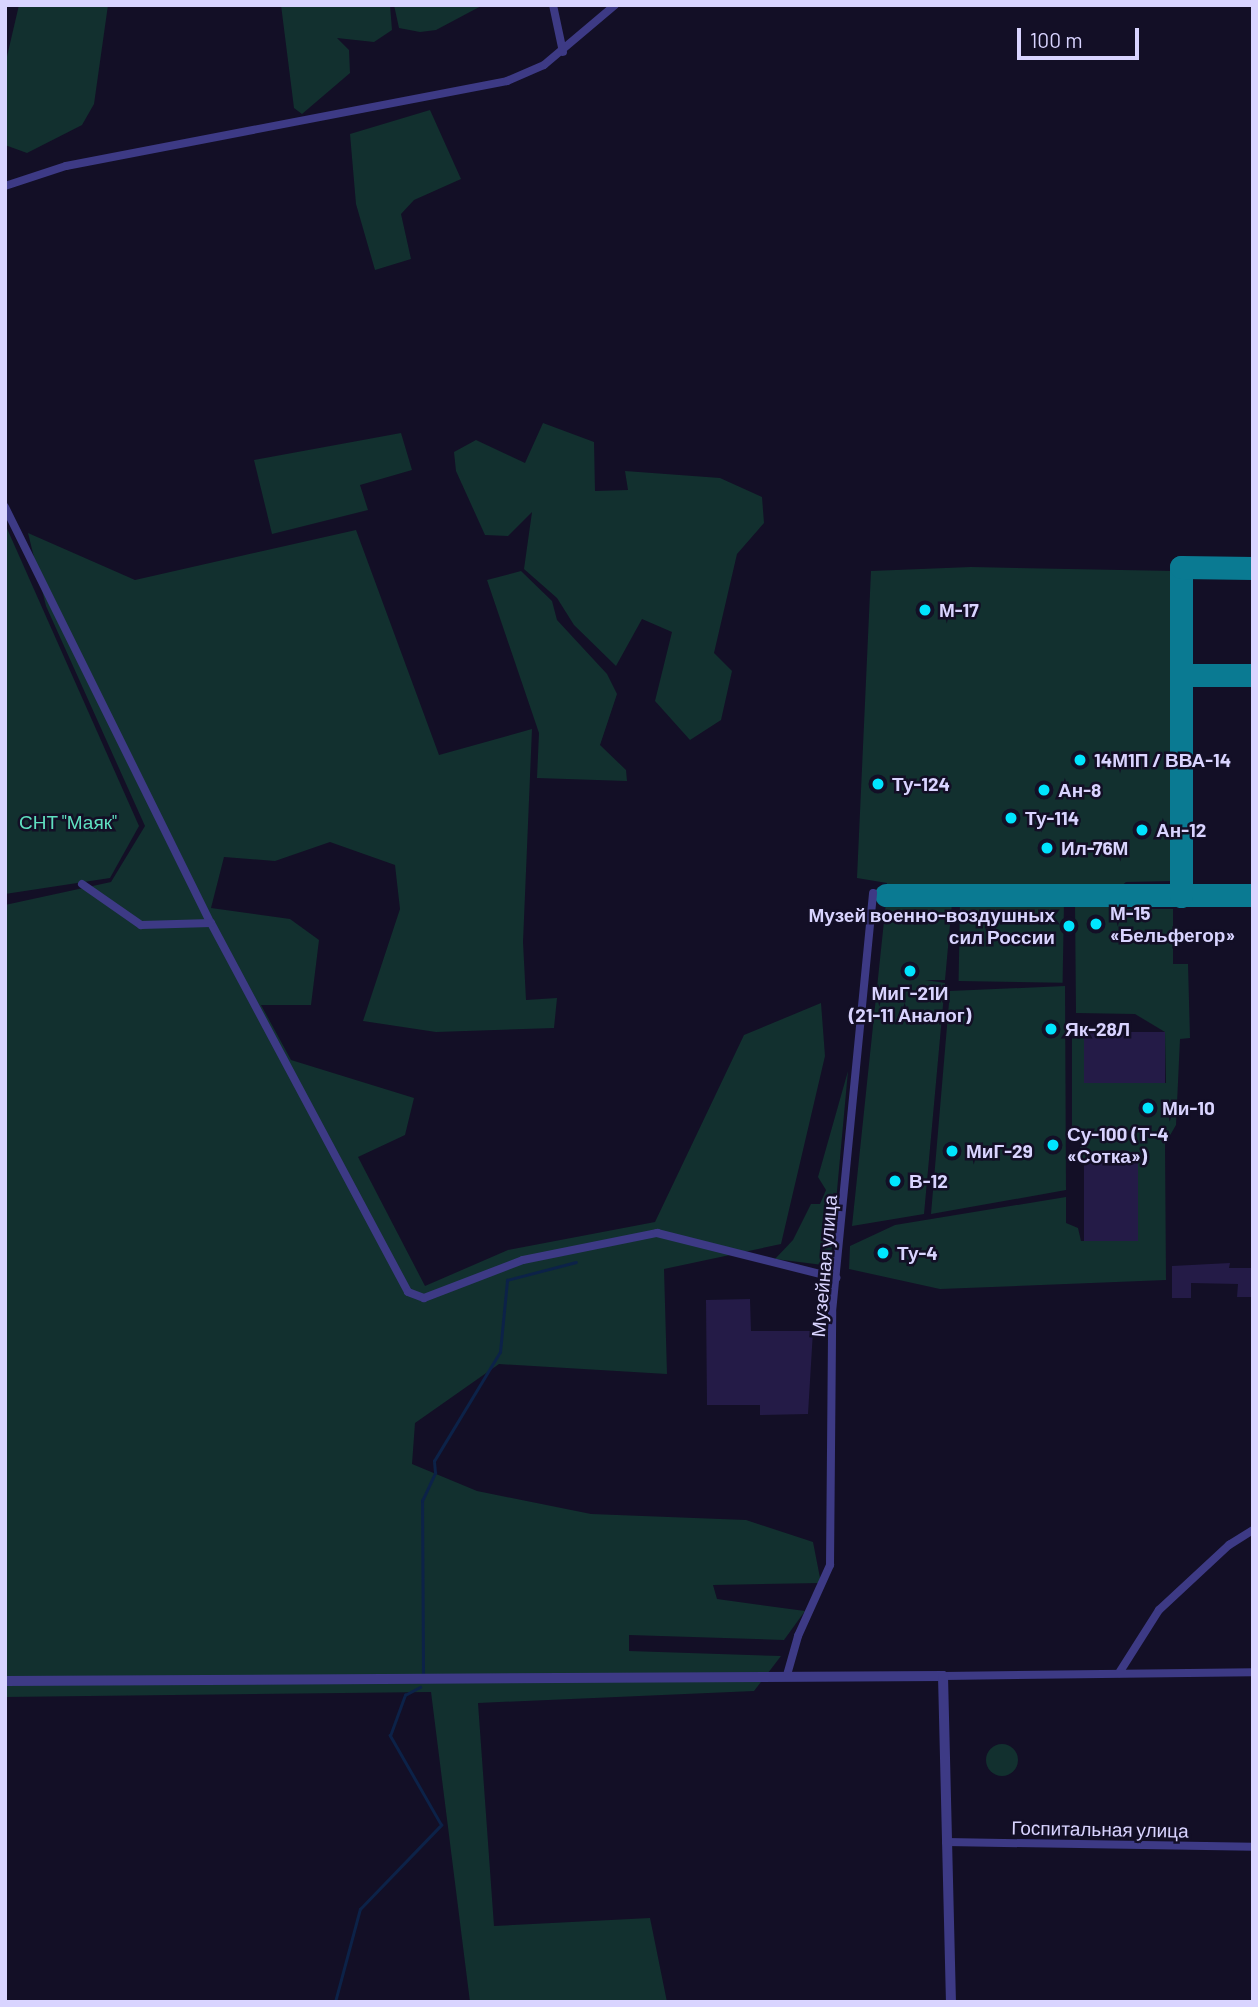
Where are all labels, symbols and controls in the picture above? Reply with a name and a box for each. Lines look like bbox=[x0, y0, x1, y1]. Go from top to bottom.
scale bar bbox=[1020, 14, 1142, 58]
text: 100 m bbox=[1030, 27, 1083, 52]
place label: М-17 bbox=[939, 599, 979, 621]
marker: М-17 bbox=[917, 602, 933, 618]
place label: 14М1П / ВВА-14 bbox=[1094, 749, 1231, 771]
marker: 14М1П / ВВА-14 bbox=[1072, 752, 1088, 768]
place label: Ту-124 bbox=[892, 773, 950, 795]
marker: Ту-124 bbox=[870, 776, 886, 792]
place label: Ан-8 bbox=[1058, 779, 1101, 801]
marker: Ан-8 bbox=[1036, 782, 1052, 798]
place label: Ту-114 bbox=[1025, 807, 1079, 829]
marker: Ту-114 bbox=[1003, 810, 1019, 826]
park label: СНТ "Маяк" bbox=[19, 811, 117, 833]
place label: Ан-12 bbox=[1156, 819, 1206, 841]
marker: Ан-12 bbox=[1134, 822, 1150, 838]
place label: Ил-76М bbox=[1061, 837, 1128, 859]
marker: Ил-76М bbox=[1039, 840, 1055, 856]
place label: М-15 «Бельфегор» bbox=[1110, 902, 1235, 946]
place label: Музей военно-воздушных сил России bbox=[808, 904, 1055, 948]
marker: М-15 «Бельфегор» bbox=[1088, 916, 1104, 932]
marker: Музей военно-воздушных сил России bbox=[1061, 918, 1077, 934]
marker: МиГ-21И (21-11 Аналог) bbox=[902, 963, 918, 979]
place label: МиГ-21И (21-11 Аналог) bbox=[849, 982, 971, 1026]
place label: Як-28Л bbox=[1065, 1018, 1130, 1040]
marker: Як-28Л bbox=[1043, 1021, 1059, 1037]
place label: Ми-10 bbox=[1162, 1097, 1215, 1119]
marker: Ми-10 bbox=[1140, 1100, 1156, 1116]
place label: Су-100 (Т-4 «Сотка») bbox=[1067, 1123, 1169, 1167]
marker: Су-100 (Т-4 «Сотка») bbox=[1045, 1137, 1061, 1153]
place label: МиГ-29 bbox=[966, 1140, 1033, 1162]
marker: МиГ-29 bbox=[944, 1143, 960, 1159]
place label: В-12 bbox=[909, 1170, 948, 1192]
marker: В-12 bbox=[887, 1173, 903, 1189]
street label: Музейная улица bbox=[806, 1194, 842, 1338]
place label: Ту-4 bbox=[897, 1242, 938, 1264]
marker: Ту-4 bbox=[875, 1245, 891, 1261]
street label: Госпитальная улица bbox=[1011, 1816, 1189, 1842]

